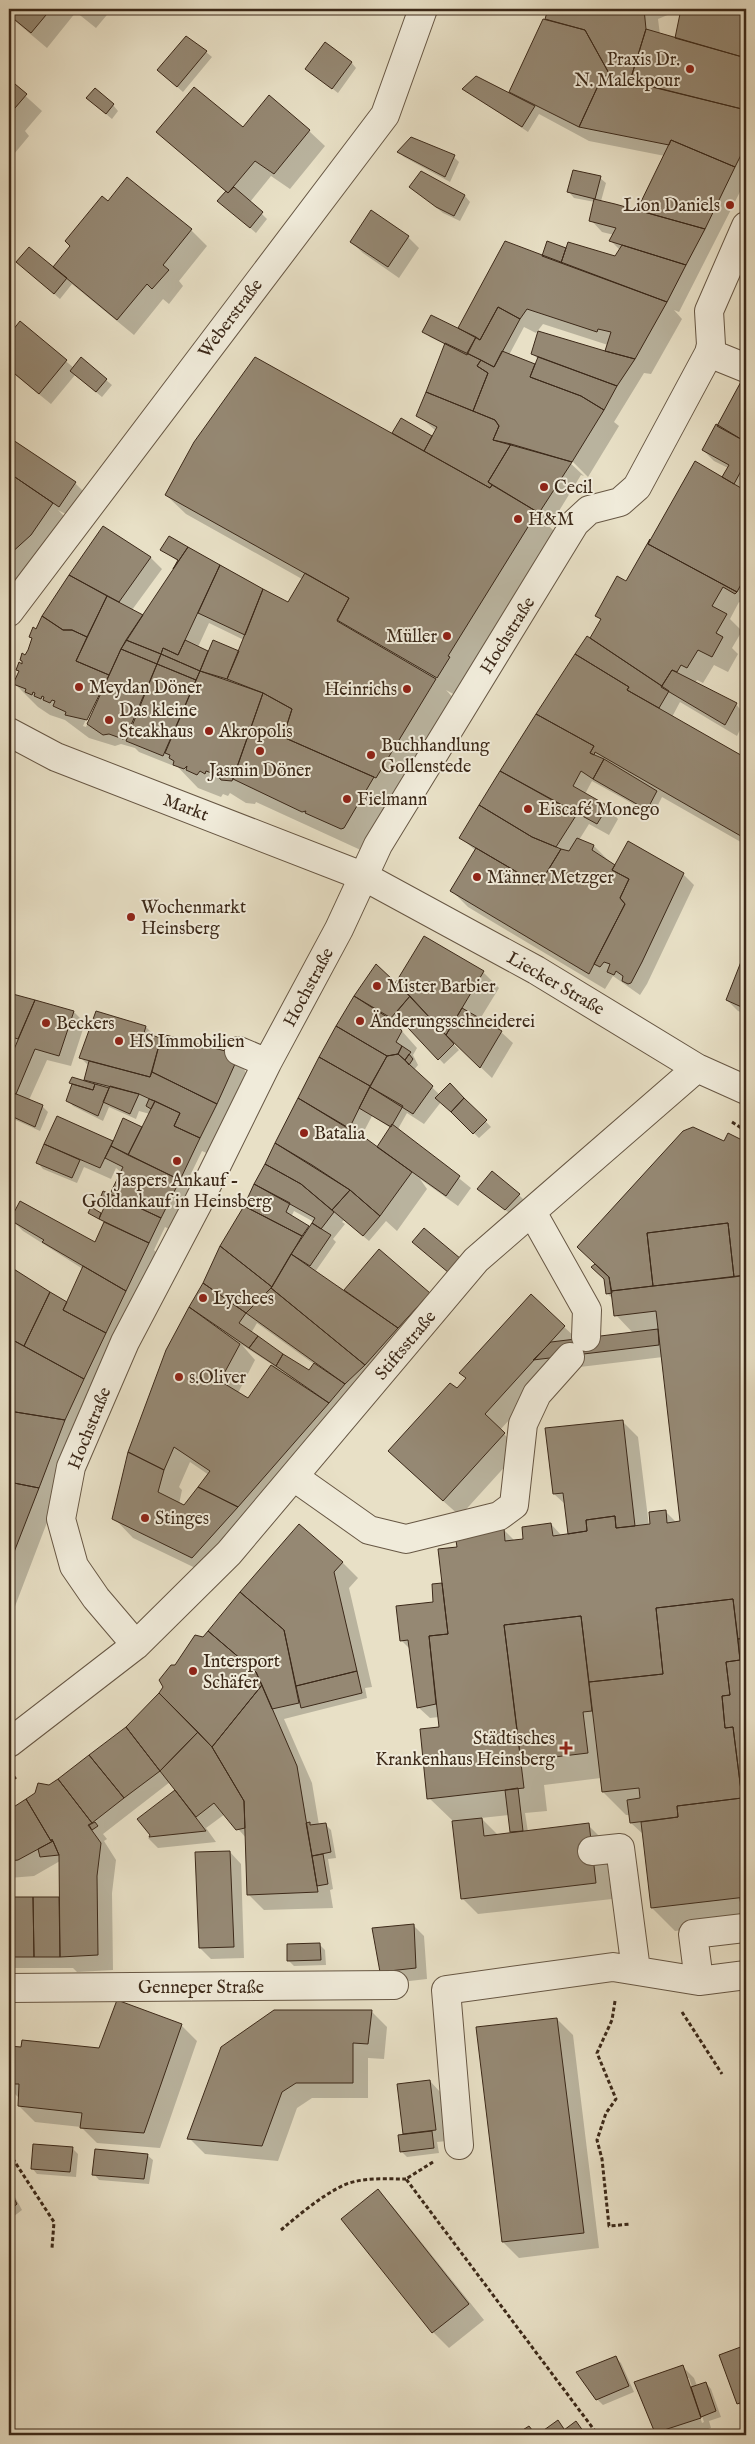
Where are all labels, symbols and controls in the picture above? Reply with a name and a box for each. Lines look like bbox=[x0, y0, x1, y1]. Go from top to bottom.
place label: Praxis Dr. N. Malekpour bbox=[574, 49, 680, 93]
marker: Praxis Dr. N. Malekpour bbox=[684, 63, 696, 75]
place label: Lion Daniels bbox=[623, 195, 720, 218]
marker: Lion Daniels bbox=[724, 199, 736, 211]
street label: Weberstraße bbox=[194, 275, 269, 363]
place label: Cecil bbox=[554, 477, 593, 500]
marker: Cecil bbox=[538, 481, 550, 493]
place label: H&M bbox=[528, 509, 574, 532]
marker: H&M bbox=[512, 513, 524, 525]
street label: Hochstraße bbox=[476, 593, 541, 679]
place label: Müller bbox=[386, 626, 437, 649]
marker: Müller bbox=[441, 630, 453, 642]
place label: Meydan Döner bbox=[89, 677, 202, 700]
place label: Heinrichs bbox=[324, 679, 397, 702]
marker: Meydan Döner bbox=[73, 681, 85, 693]
marker: Heinrichs bbox=[401, 683, 413, 695]
place label: Das kleine Steakhaus bbox=[119, 700, 197, 744]
marker: Das kleine Steakhaus bbox=[103, 714, 115, 726]
place label: Akropolis bbox=[218, 721, 293, 744]
marker: Akropolis bbox=[203, 725, 215, 737]
place label: Buchhandlung Gollenstede bbox=[381, 735, 490, 779]
marker: Jasmin Döner bbox=[254, 745, 266, 757]
marker: Buchhandlung Gollenstede bbox=[365, 749, 377, 761]
place label: Jasmin Döner bbox=[207, 760, 311, 783]
street label: Markt bbox=[159, 789, 212, 828]
place label: Fielmann bbox=[357, 789, 428, 812]
marker: Fielmann bbox=[341, 793, 353, 805]
place label: Eiscafé Monego bbox=[538, 799, 660, 822]
marker: Eiscafé Monego bbox=[522, 803, 534, 815]
place label: Männer Metzger bbox=[487, 867, 614, 890]
marker: Männer Metzger bbox=[471, 871, 483, 883]
place label: Wochenmarkt Heinsberg bbox=[141, 897, 246, 941]
marker: Wochenmarkt Heinsberg bbox=[125, 911, 137, 923]
street label: Hochstraße bbox=[279, 944, 340, 1031]
street label: Liecker Straße bbox=[502, 947, 608, 1022]
place label: Mister Barbier bbox=[387, 976, 496, 999]
marker: Mister Barbier bbox=[371, 980, 383, 992]
place label: Änderungsschneiderei bbox=[369, 1010, 535, 1034]
place label: Beckers bbox=[56, 1013, 115, 1036]
marker: Änderungsschneiderei bbox=[354, 1015, 366, 1027]
marker: Beckers bbox=[40, 1017, 52, 1029]
place label: HS Immobilien bbox=[129, 1031, 245, 1054]
marker: HS Immobilien bbox=[113, 1035, 125, 1047]
place label: Batalia bbox=[314, 1123, 365, 1146]
marker: Batalia bbox=[298, 1127, 310, 1139]
marker: Jaspers Ankauf - Goldankauf in Heinsberg bbox=[171, 1155, 183, 1167]
place label: Jaspers Ankauf - Goldankauf in Heinsberg bbox=[82, 1170, 272, 1214]
place label: Lychees bbox=[213, 1288, 274, 1311]
marker: Lychees bbox=[197, 1292, 209, 1304]
street label: Stiftsstraße bbox=[370, 1307, 442, 1385]
place label: s.Oliver bbox=[189, 1367, 247, 1390]
marker: s.Oliver bbox=[173, 1371, 185, 1383]
street label: Hochstraße bbox=[64, 1384, 117, 1473]
place label: Stinges bbox=[155, 1508, 209, 1531]
marker: Stinges bbox=[139, 1512, 151, 1524]
place label: Intersport Schäfer bbox=[203, 1651, 280, 1695]
marker: Intersport Schäfer bbox=[187, 1665, 199, 1677]
place label: Städtisches Krankenhaus Heinsberg bbox=[375, 1728, 555, 1772]
marker: Städtisches Krankenhaus Heinsberg bbox=[559, 1741, 573, 1755]
street label: Genneper Straße bbox=[138, 1977, 264, 2000]

